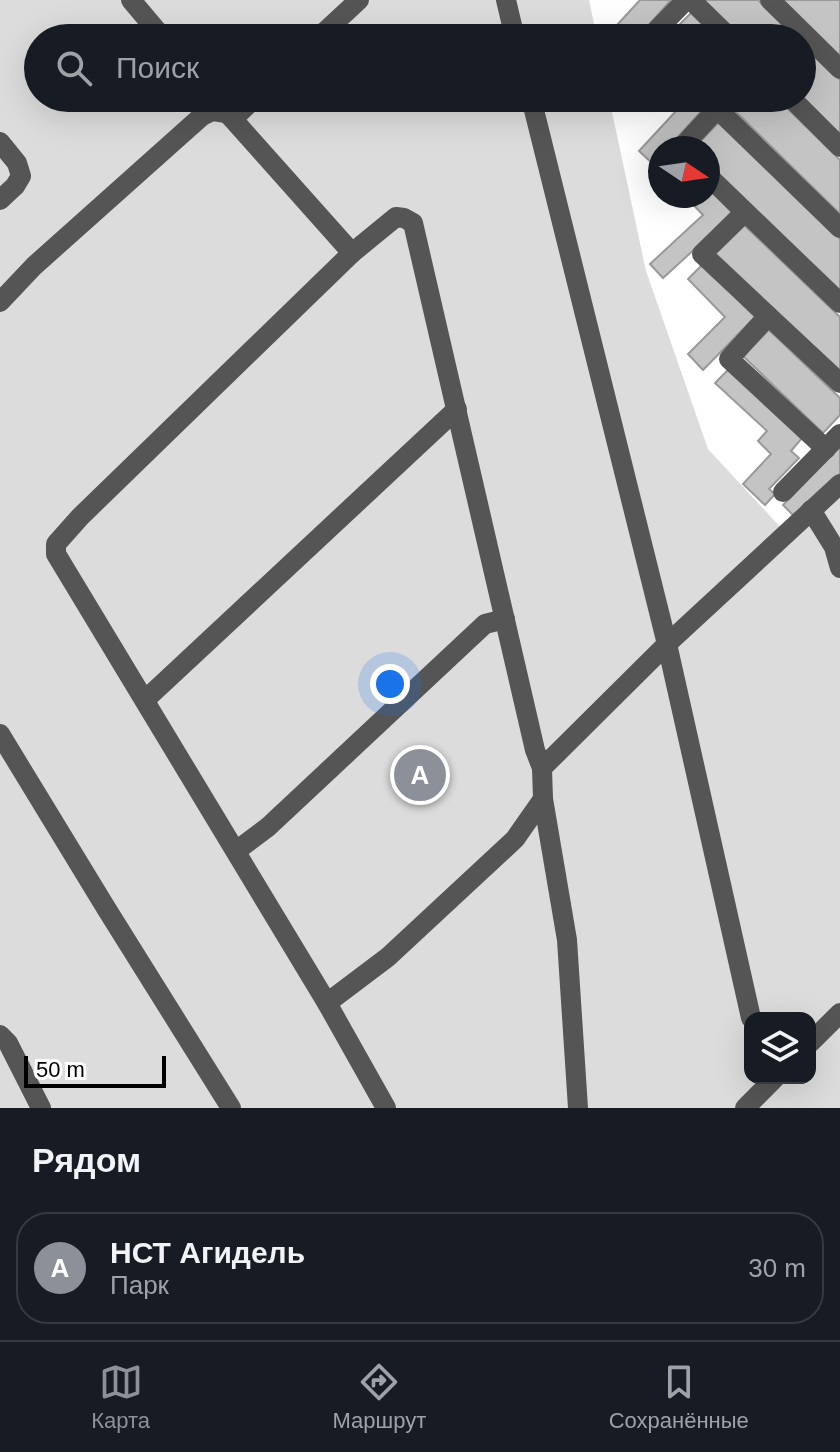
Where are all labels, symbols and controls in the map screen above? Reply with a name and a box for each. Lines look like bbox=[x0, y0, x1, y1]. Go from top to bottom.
search box bbox=[24, 24, 816, 112]
icon: search bbox=[52, 46, 96, 90]
text: Поиск bbox=[116, 51, 199, 84]
north arrow bbox=[648, 136, 720, 208]
your location bbox=[370, 664, 410, 704]
pin: A bbox=[394, 745, 446, 805]
map controls bbox=[744, 1012, 816, 1084]
button: layers bbox=[744, 1012, 816, 1084]
scale bar bbox=[24, 1052, 166, 1088]
text: 50 m bbox=[36, 1057, 85, 1082]
text: Рядом bbox=[32, 1141, 141, 1179]
text: НСТ Агидель bbox=[110, 1236, 305, 1269]
text: A bbox=[51, 1253, 69, 1283]
text: 30 m bbox=[748, 1253, 806, 1283]
text: Парк bbox=[110, 1270, 169, 1300]
tab: Карта bbox=[91, 1360, 150, 1434]
tab: Маршрут bbox=[333, 1360, 426, 1434]
tab: Сохранённые bbox=[609, 1360, 749, 1434]

